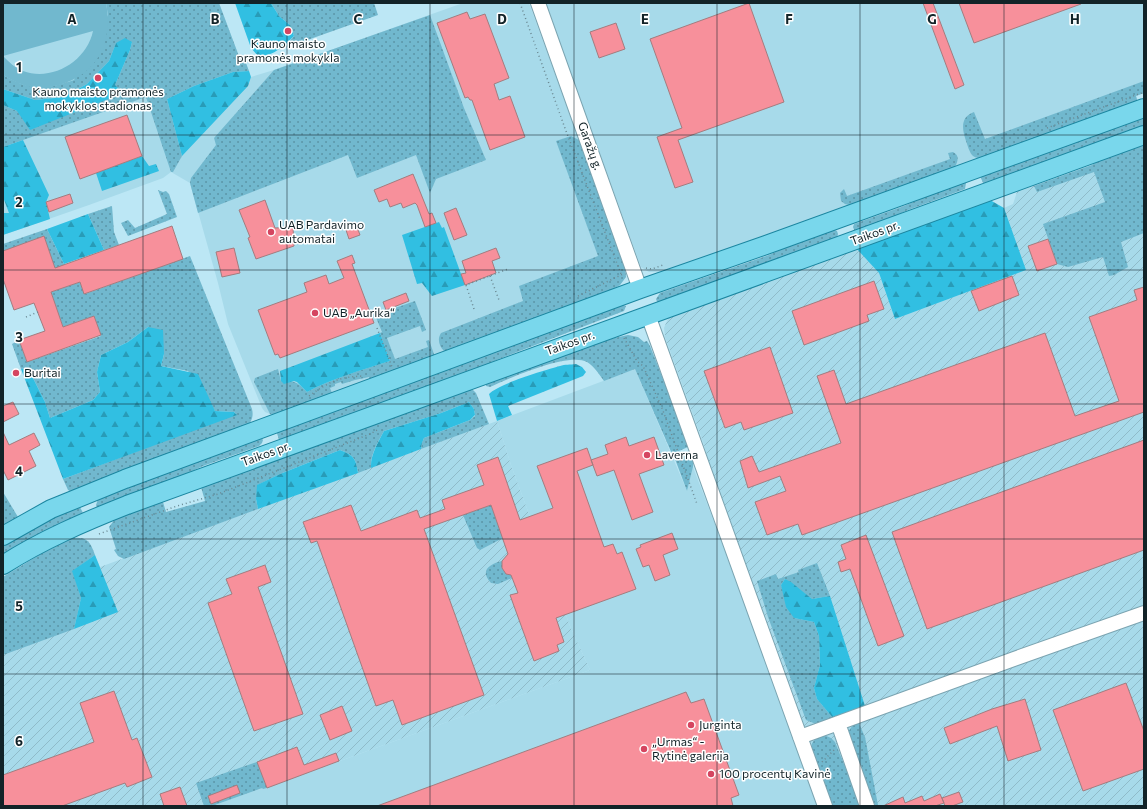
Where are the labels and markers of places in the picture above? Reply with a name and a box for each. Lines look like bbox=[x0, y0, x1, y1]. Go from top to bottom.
marker: Kauno maisto pramonės mokykla bbox=[283, 26, 293, 36]
place label: Kauno maisto pramonės mokykla bbox=[237, 36, 339, 64]
marker: Kauno maisto pramonės mokyklos stadionas bbox=[93, 73, 103, 83]
place label: Kauno maisto pramonės mokyklos stadionas bbox=[32, 84, 164, 112]
place label: UAB Pardavimo automatai bbox=[279, 217, 364, 245]
marker: UAB Pardavimo automatai bbox=[266, 227, 276, 237]
place label: UAB „Aurika“ bbox=[323, 305, 395, 319]
marker: UAB „Aurika“ bbox=[310, 308, 320, 318]
place label: Buritai bbox=[24, 365, 61, 379]
marker: Buritai bbox=[11, 368, 21, 378]
place label: Laverna bbox=[655, 447, 698, 461]
marker: Laverna bbox=[642, 450, 652, 460]
place label: Jurginta bbox=[699, 717, 742, 732]
marker: Jurginta bbox=[686, 720, 696, 730]
place label: „Urmas“ - Rytinė galerija bbox=[652, 734, 729, 762]
marker: „Urmas“ - Rytinė galerija bbox=[639, 744, 649, 754]
place label: 100 procentų Kavinė bbox=[719, 766, 831, 780]
marker: 100 procentų Kavinė bbox=[706, 769, 716, 779]

